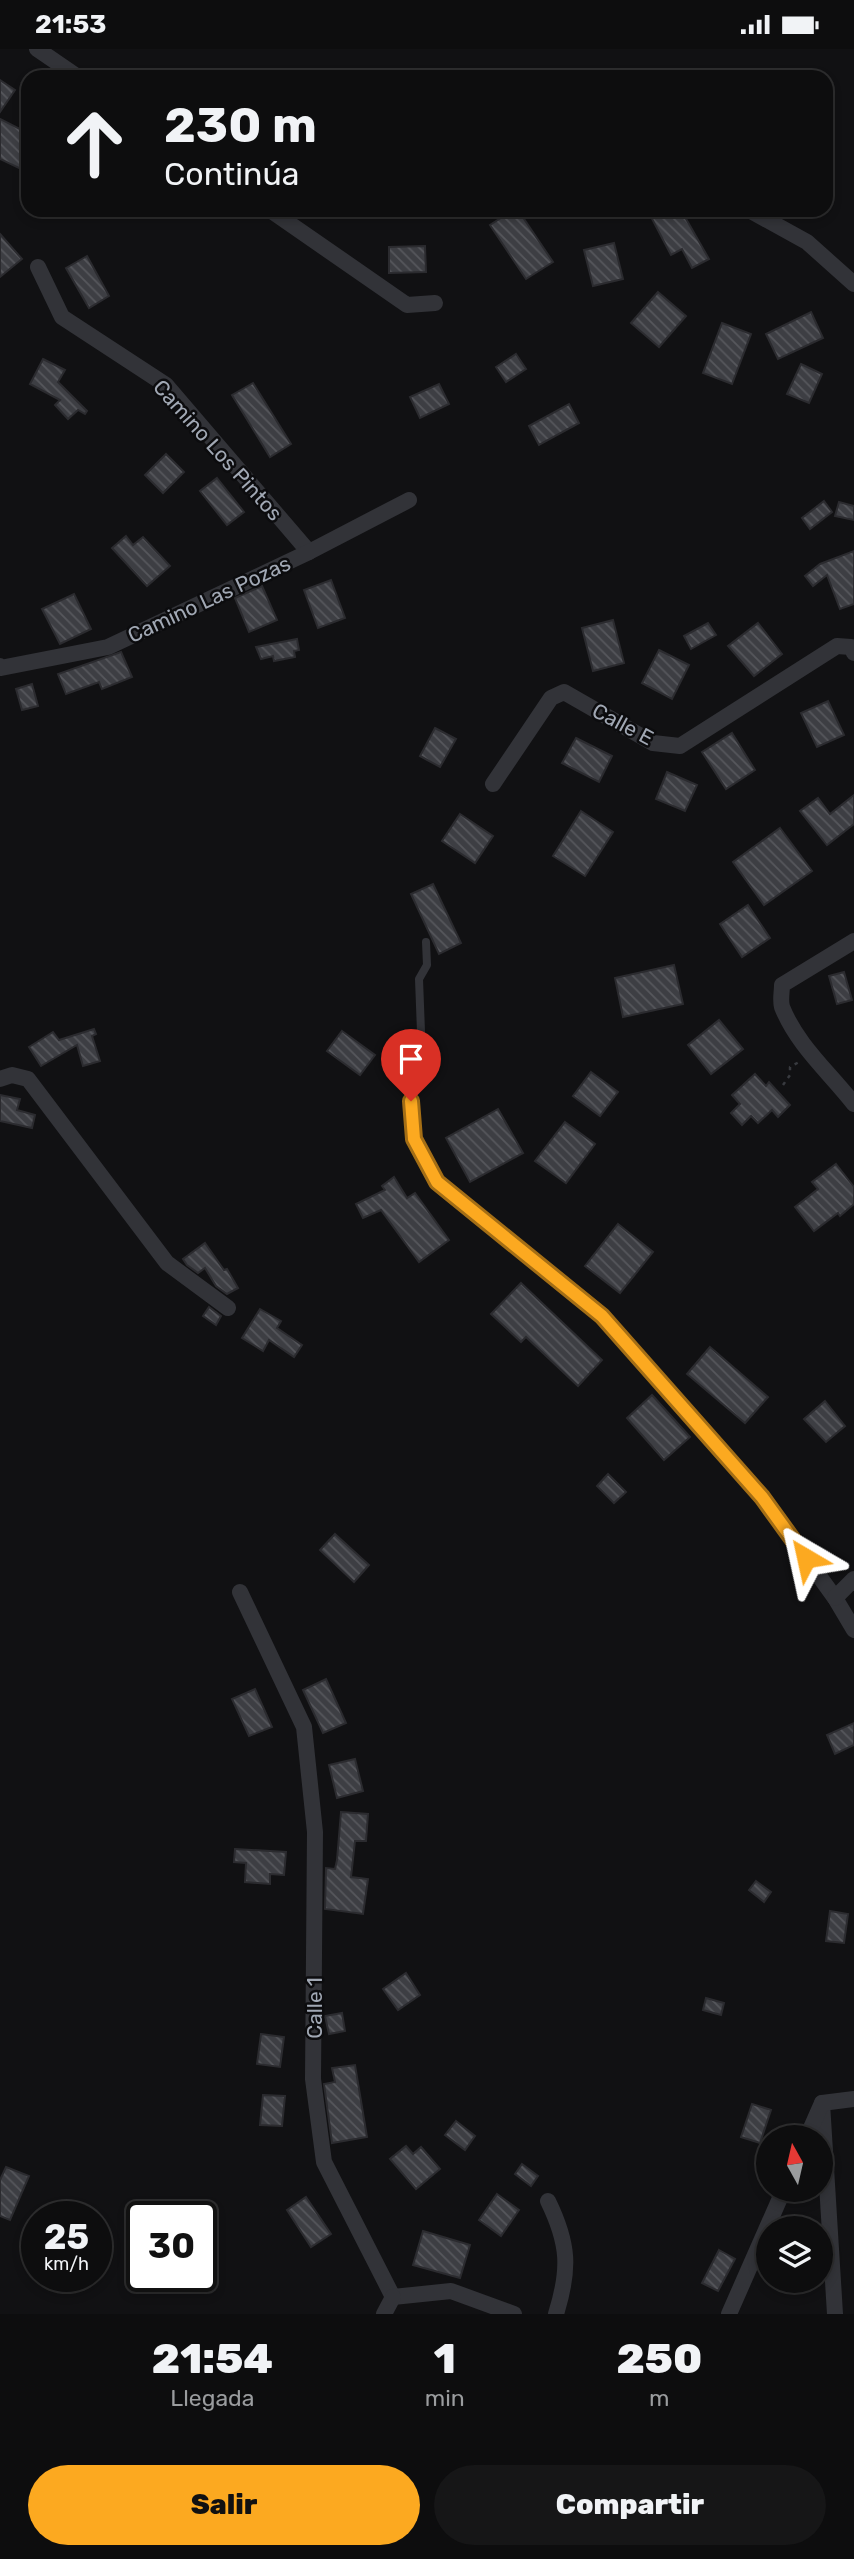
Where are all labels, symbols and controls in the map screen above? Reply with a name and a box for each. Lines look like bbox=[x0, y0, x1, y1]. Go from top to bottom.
text: 21:53 bbox=[35, 9, 106, 40]
text: 230 m bbox=[164, 96, 317, 154]
icon: ahead bbox=[49, 98, 140, 189]
text: Continúa bbox=[164, 155, 299, 193]
street label: Camino Los Pintos bbox=[148, 374, 288, 526]
street label: Camino Las Pozas bbox=[124, 550, 294, 648]
street label: Calle E bbox=[588, 698, 658, 750]
pin bbox=[381, 1029, 441, 1101]
icon: arrive bbox=[392, 1040, 430, 1078]
position arrow bbox=[769, 1521, 843, 1595]
street label: Calle 1 bbox=[302, 1977, 327, 2039]
north arrow bbox=[756, 2125, 833, 2201]
map controls bbox=[756, 2125, 833, 2293]
speed limit sign: 30 bbox=[126, 2201, 217, 2292]
text: 25 bbox=[44, 2216, 89, 2258]
button: layers bbox=[756, 2216, 833, 2293]
text: km/h bbox=[44, 2253, 89, 2275]
text: 21:54 bbox=[152, 2334, 273, 2384]
text: 1 bbox=[434, 2334, 456, 2384]
text: 250 bbox=[616, 2334, 702, 2384]
text: Llegada bbox=[170, 2384, 254, 2412]
text: min bbox=[425, 2384, 465, 2412]
text: m bbox=[649, 2384, 670, 2412]
button: Salir bbox=[28, 2465, 420, 2545]
button: Compartir bbox=[434, 2465, 826, 2545]

